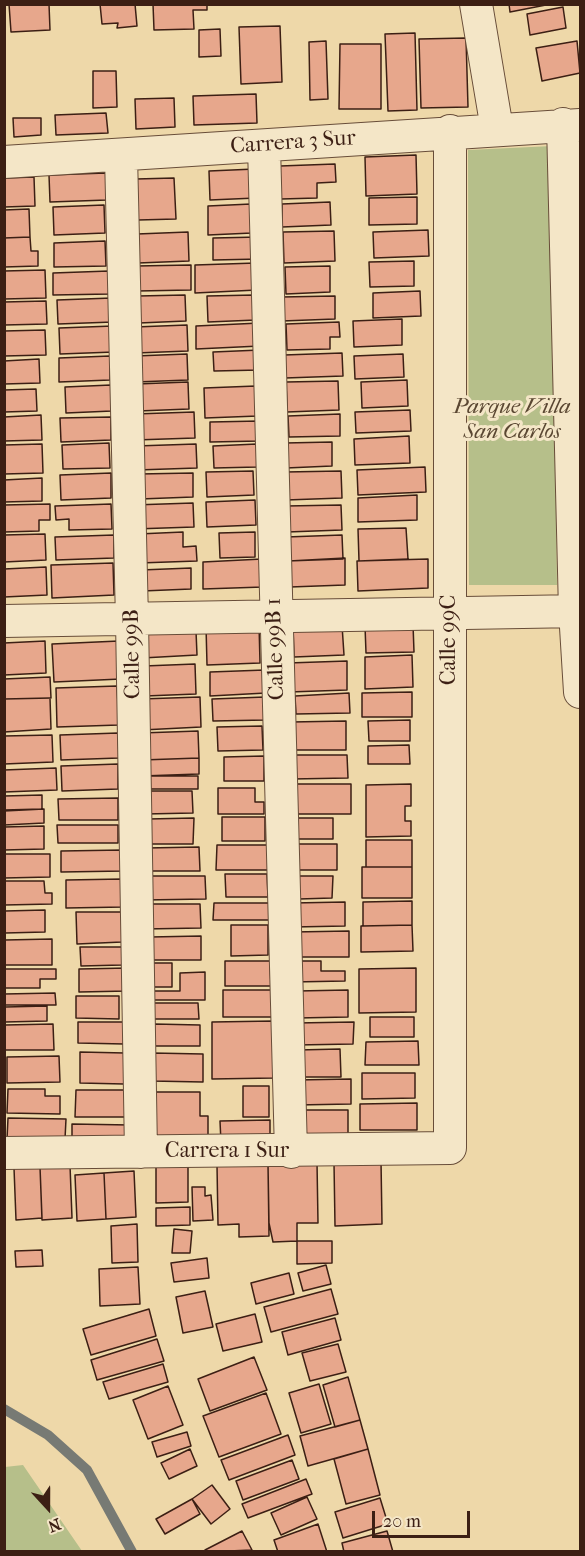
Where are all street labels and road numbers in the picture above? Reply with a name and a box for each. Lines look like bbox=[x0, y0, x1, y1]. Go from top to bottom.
street label: Carrera 3 Sur bbox=[229, 125, 357, 161]
street label: Calle 99C bbox=[437, 595, 463, 685]
street label: Calle 99B 1 bbox=[261, 597, 291, 701]
street label: Calle 99B bbox=[119, 609, 147, 699]
street label: Carrera 1 Sur bbox=[165, 1139, 289, 1165]

